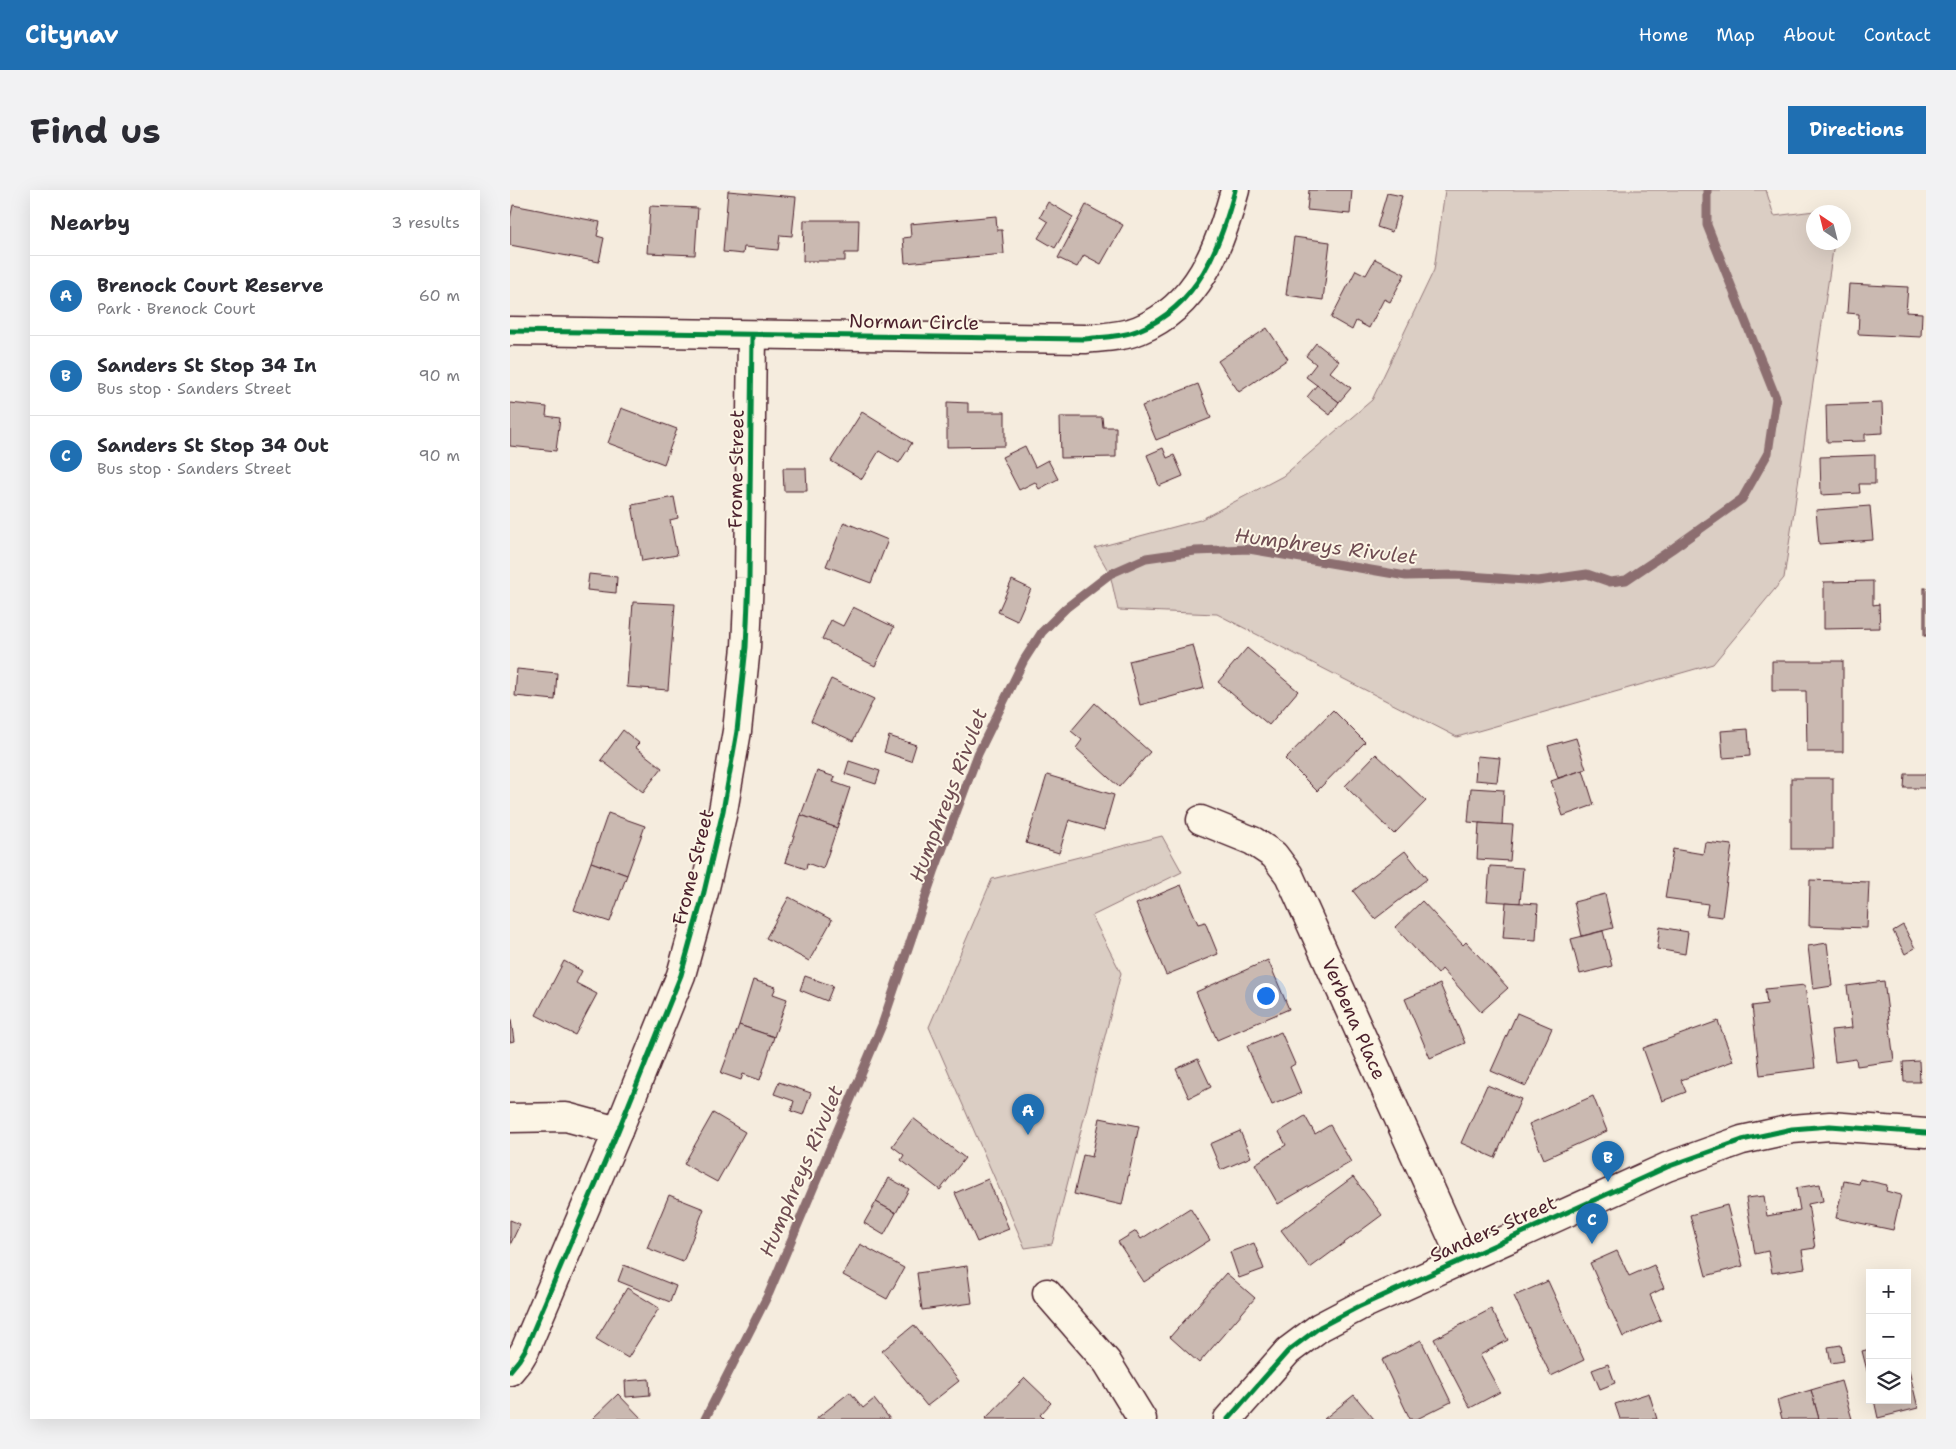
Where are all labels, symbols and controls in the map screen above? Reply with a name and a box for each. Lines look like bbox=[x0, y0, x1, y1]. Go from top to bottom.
text: Citynav bbox=[25, 19, 119, 51]
text: Home bbox=[1639, 23, 1688, 47]
text: Map bbox=[1716, 23, 1755, 47]
text: About bbox=[1783, 23, 1836, 47]
text: Contact bbox=[1864, 23, 1931, 47]
button: Directions bbox=[1788, 106, 1926, 154]
text: Find us bbox=[30, 107, 161, 154]
north arrow bbox=[1806, 205, 1851, 250]
text: Nearby bbox=[50, 209, 130, 237]
text: 3 results bbox=[391, 212, 460, 233]
text: Brenock Court Reserve bbox=[97, 273, 324, 298]
text: A bbox=[60, 285, 72, 306]
text: 60 m bbox=[419, 285, 460, 306]
text: Park · Brenock Court bbox=[97, 298, 256, 319]
street label: Norman Circle bbox=[849, 308, 979, 336]
text: Sanders St Stop 34 In bbox=[97, 353, 317, 378]
text: B bbox=[61, 365, 71, 386]
text: 90 m bbox=[419, 365, 460, 386]
text: Bus stop · Sanders Street bbox=[97, 378, 291, 399]
street label: Frome Street bbox=[722, 409, 750, 529]
text: Sanders St Stop 34 Out bbox=[97, 433, 329, 458]
text: C bbox=[61, 445, 71, 466]
text: 90 m bbox=[419, 445, 460, 466]
text: Bus stop · Sanders Street bbox=[97, 458, 291, 479]
water label: Humphreys Rivulet bbox=[1233, 522, 1419, 570]
water label: Humphreys Rivulet bbox=[903, 704, 993, 885]
street label: Frome Street bbox=[667, 806, 719, 928]
street label: Verbena Place bbox=[1316, 954, 1392, 1084]
your location bbox=[1253, 983, 1279, 1009]
water label: Humphreys Rivulet bbox=[753, 1081, 849, 1261]
pin: A bbox=[1012, 1094, 1044, 1135]
pin: B bbox=[1592, 1141, 1624, 1182]
street label: Sanders Street bbox=[1426, 1190, 1560, 1268]
pin: C bbox=[1576, 1203, 1608, 1244]
map controls bbox=[1866, 1269, 1911, 1404]
button: + bbox=[1866, 1269, 1911, 1314]
button: − bbox=[1866, 1314, 1911, 1359]
button: layers bbox=[1866, 1359, 1911, 1404]

